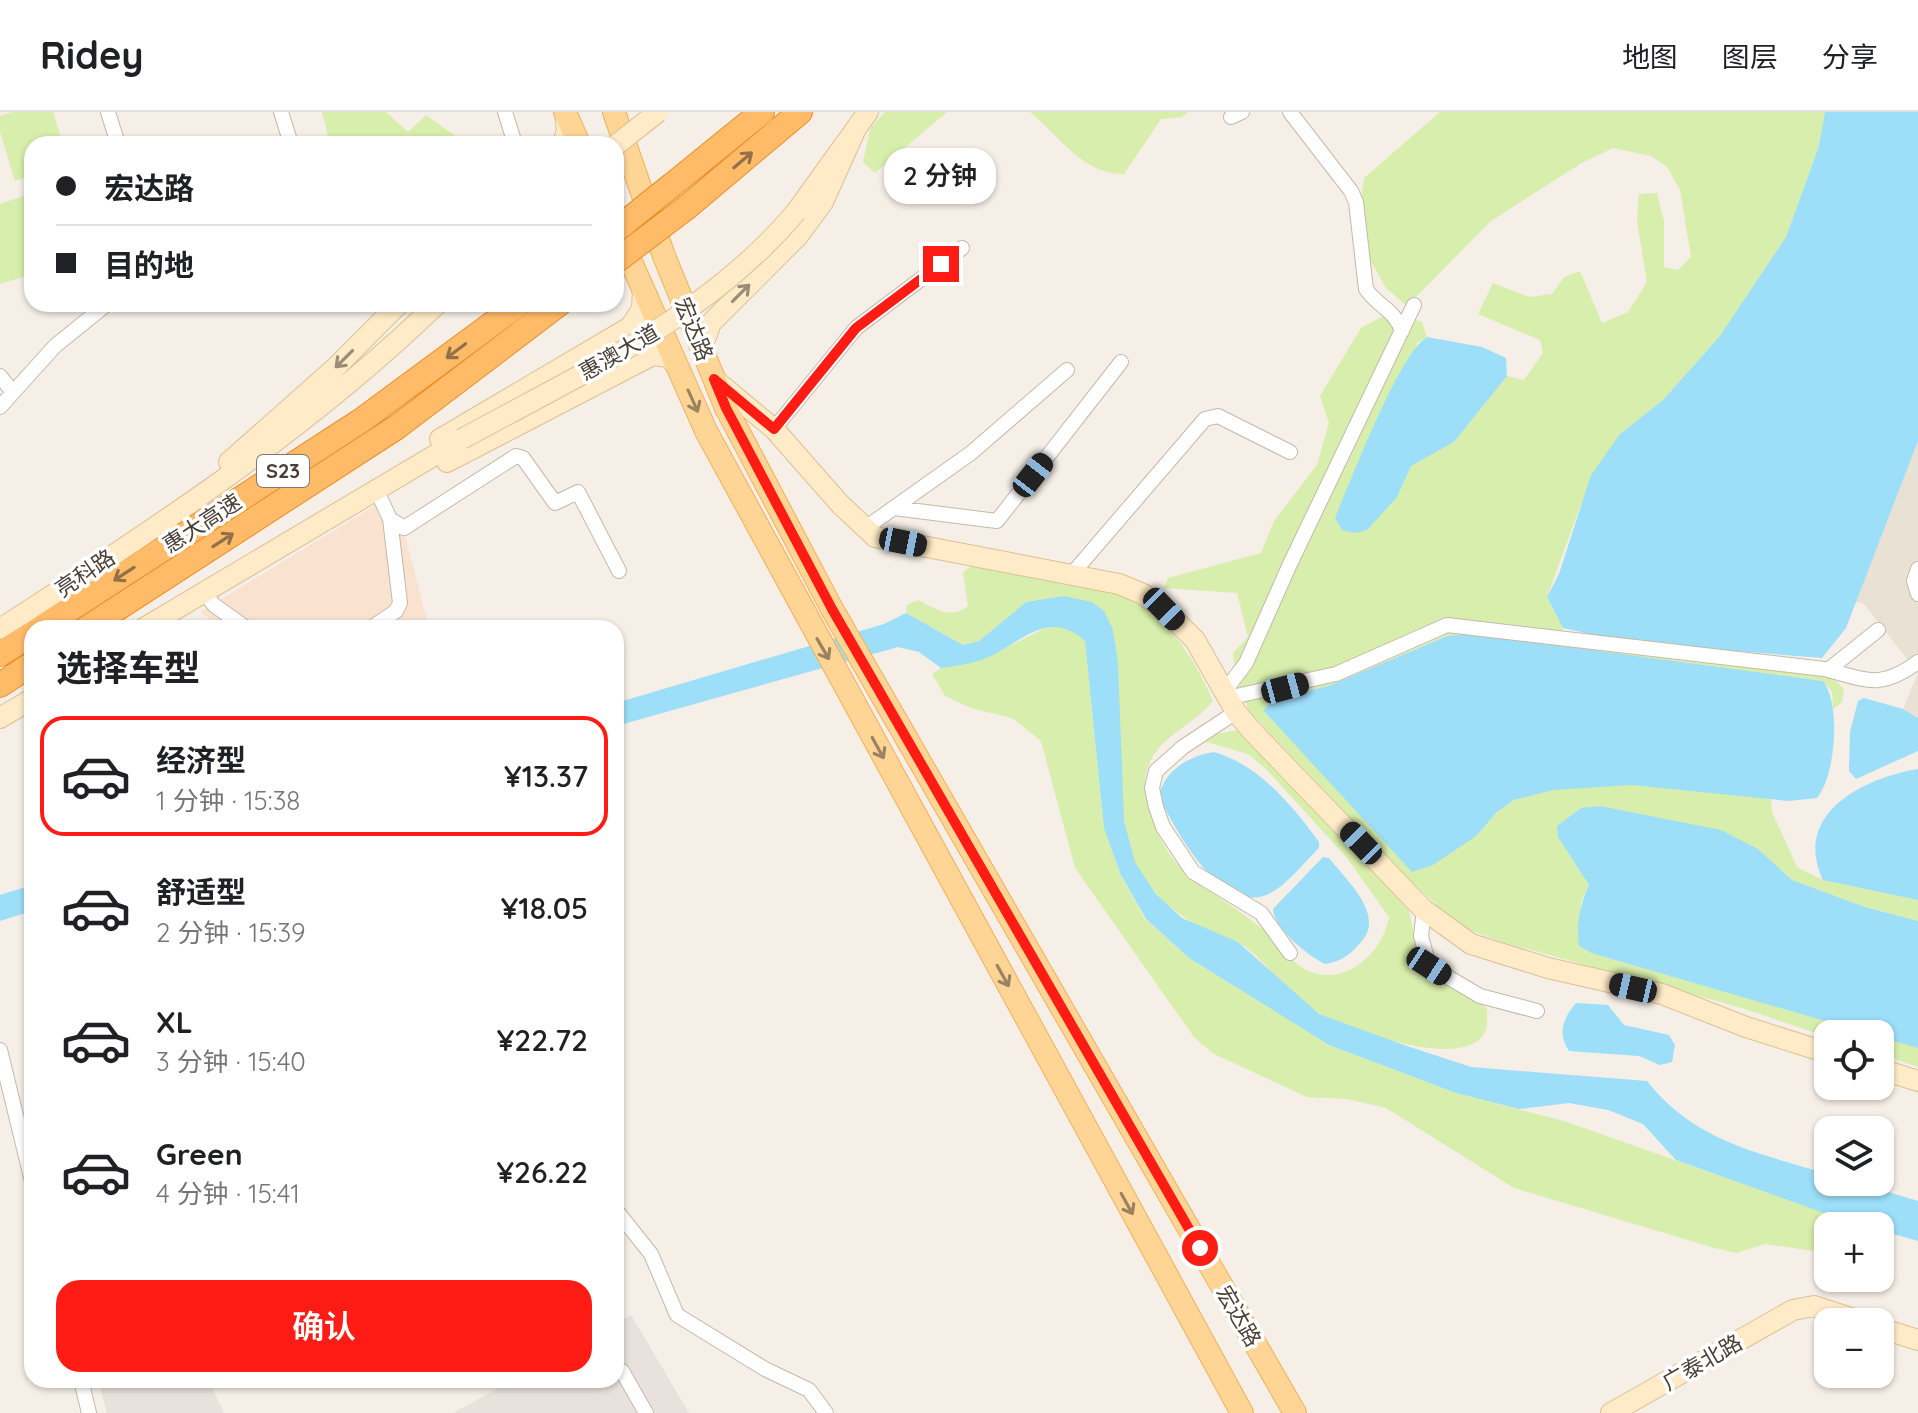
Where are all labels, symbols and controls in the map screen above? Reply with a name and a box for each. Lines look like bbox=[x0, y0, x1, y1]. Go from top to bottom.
text: Ridey bbox=[40, 31, 143, 79]
text: 地图 bbox=[1622, 39, 1678, 74]
text: 图层 bbox=[1722, 39, 1778, 74]
text: 分享 bbox=[1822, 39, 1878, 74]
callout: 2 分钟 bbox=[885, 148, 997, 204]
one-way arrow bbox=[733, 151, 753, 169]
text: 2 分钟 bbox=[903, 159, 977, 192]
text: 宏达路 bbox=[104, 169, 194, 207]
text: 目的地 bbox=[104, 246, 194, 284]
route end bbox=[923, 246, 959, 282]
one-way arrow bbox=[731, 284, 750, 303]
street label: 宏达路 bbox=[669, 293, 719, 365]
street label: 惠澳大道 bbox=[574, 318, 664, 386]
one-way arrow bbox=[446, 342, 467, 359]
one-way arrow bbox=[335, 349, 354, 368]
one-way arrow bbox=[686, 389, 701, 413]
car bbox=[1009, 449, 1057, 501]
road number: S23 bbox=[257, 455, 309, 487]
street label: 惠大高速 bbox=[157, 487, 247, 559]
car bbox=[877, 526, 929, 558]
one-way arrow bbox=[211, 532, 234, 548]
street label: 亮科路 bbox=[50, 543, 120, 603]
one-way arrow bbox=[113, 566, 136, 582]
car bbox=[1139, 583, 1189, 635]
one-way arrow bbox=[815, 637, 831, 660]
text: 选择车型 bbox=[56, 645, 200, 690]
car bbox=[1259, 670, 1311, 706]
one-way arrow bbox=[870, 736, 886, 759]
icon: car bbox=[60, 740, 132, 812]
text: 经济型 bbox=[156, 741, 246, 779]
text: ¥13.37 bbox=[504, 757, 588, 795]
text: 1 分钟 · 15:38 bbox=[156, 784, 300, 817]
car bbox=[1336, 817, 1386, 869]
icon: car bbox=[60, 872, 132, 944]
text: 舒适型 bbox=[156, 873, 246, 911]
text: ¥18.05 bbox=[501, 889, 588, 927]
text: 2 分钟 · 15:39 bbox=[156, 916, 306, 949]
car bbox=[1402, 943, 1456, 989]
one-way arrow bbox=[995, 964, 1011, 987]
car bbox=[1607, 971, 1659, 1005]
text: XL bbox=[156, 1003, 193, 1041]
icon: car bbox=[60, 1004, 132, 1076]
map controls bbox=[1814, 1020, 1894, 1388]
button: locate bbox=[1814, 1020, 1894, 1100]
text: ¥22.72 bbox=[497, 1021, 588, 1059]
text: 3 分钟 · 15:40 bbox=[156, 1045, 306, 1078]
button: layers bbox=[1814, 1116, 1894, 1196]
text: Green bbox=[156, 1135, 243, 1173]
icon: car bbox=[60, 1136, 132, 1208]
text: ¥26.22 bbox=[497, 1153, 588, 1191]
text: 4 分钟 · 15:41 bbox=[156, 1177, 300, 1210]
one-way arrow bbox=[1120, 1192, 1136, 1216]
button: + bbox=[1814, 1212, 1894, 1292]
route start bbox=[1182, 1230, 1218, 1266]
button: 确认 bbox=[56, 1280, 592, 1372]
street label: 宏达路 bbox=[1210, 1280, 1268, 1352]
button: − bbox=[1814, 1308, 1894, 1388]
street label: 广泰北路 bbox=[1657, 1328, 1747, 1396]

